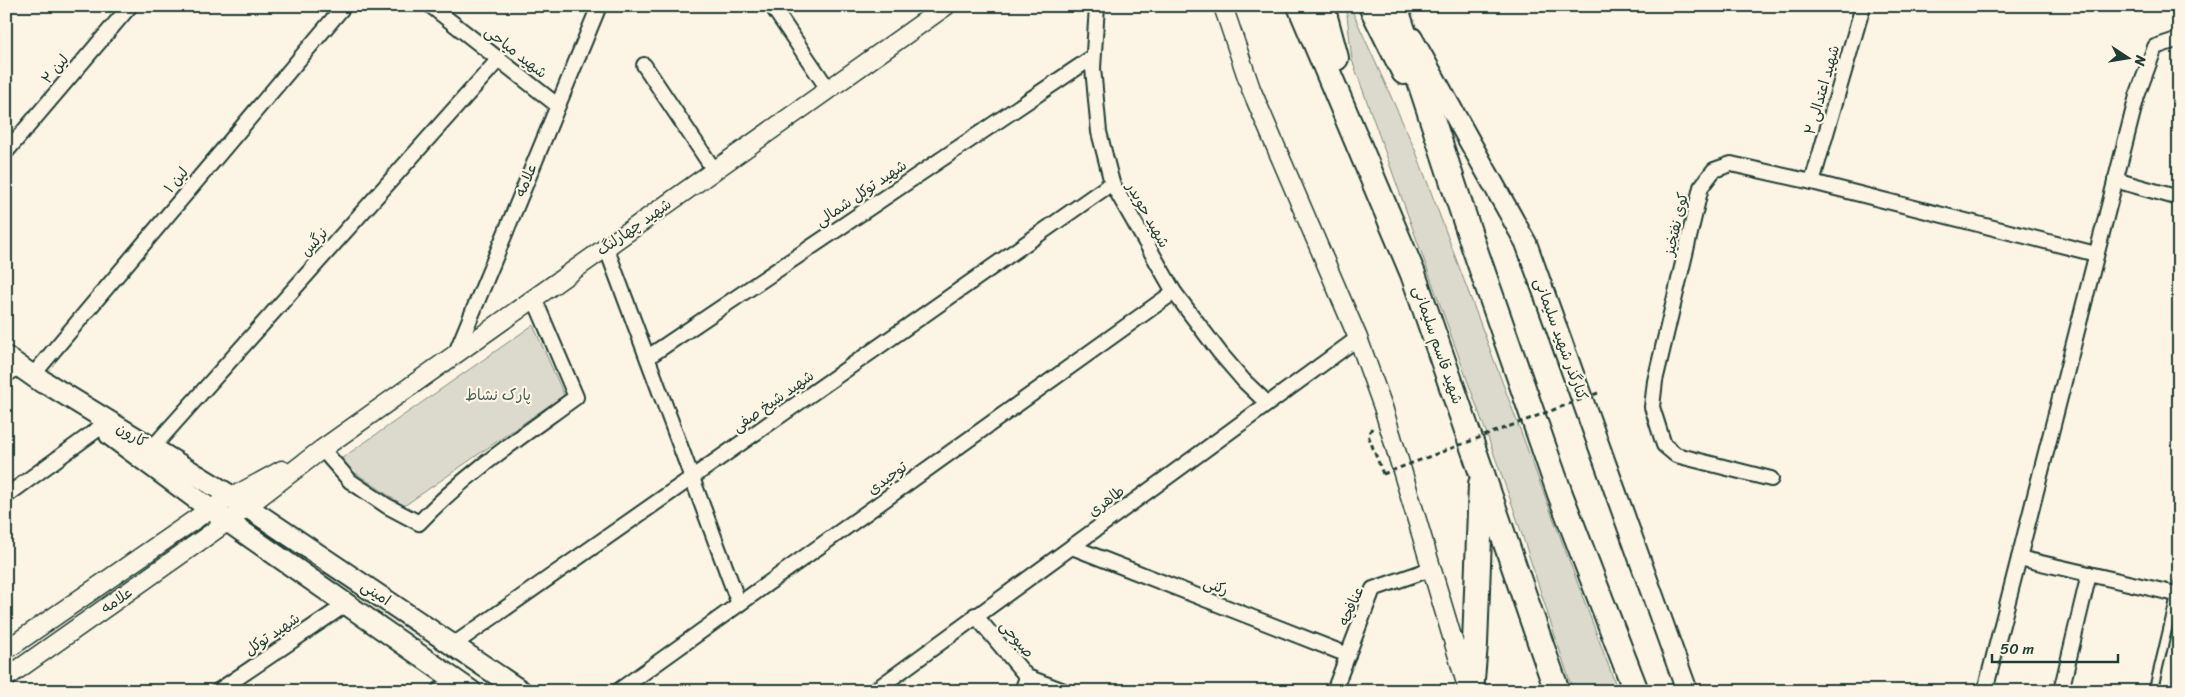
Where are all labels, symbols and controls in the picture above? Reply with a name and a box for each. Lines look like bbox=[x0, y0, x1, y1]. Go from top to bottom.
street label: شهید میاحی bbox=[479, 19, 553, 85]
north arrow bbox=[2102, 32, 2152, 82]
street label: شهید اعتدالی ۲ bbox=[1797, 42, 1847, 138]
street label: لین ۲ bbox=[35, 48, 75, 90]
text: N bbox=[2127, 52, 2154, 68]
street label: شهید توکل شمالی bbox=[810, 153, 912, 233]
street label: علامه bbox=[507, 159, 545, 201]
street label: لین ۱ bbox=[157, 161, 195, 199]
street label: شهید حویدر bbox=[1119, 176, 1177, 253]
street label: کوی نفتخیز bbox=[1656, 190, 1696, 260]
street label: شهید چهارلنگ bbox=[591, 191, 677, 263]
street label: نرگس bbox=[294, 221, 334, 263]
street label: کنارگذر شهید سلیمانی bbox=[1527, 274, 1595, 404]
street label: شهید قاسم سلیمانی bbox=[1406, 282, 1470, 408]
street label: شهید شیخ صفی bbox=[726, 363, 820, 439]
park label: پارک نشاط bbox=[465, 382, 531, 408]
street label: کارون bbox=[111, 415, 153, 455]
street label: توحیدی bbox=[861, 454, 913, 502]
street label: طاهری bbox=[1082, 478, 1130, 524]
street label: رکنی bbox=[1200, 569, 1232, 603]
street label: امینی bbox=[356, 573, 396, 613]
street label: علامه bbox=[95, 579, 139, 621]
street label: عنافچه bbox=[1331, 582, 1371, 630]
street label: شهید توکل bbox=[239, 606, 305, 662]
street label: صبوحی bbox=[993, 614, 1041, 664]
scale bar bbox=[1992, 632, 2119, 664]
text: 50 m bbox=[2000, 636, 2035, 662]

